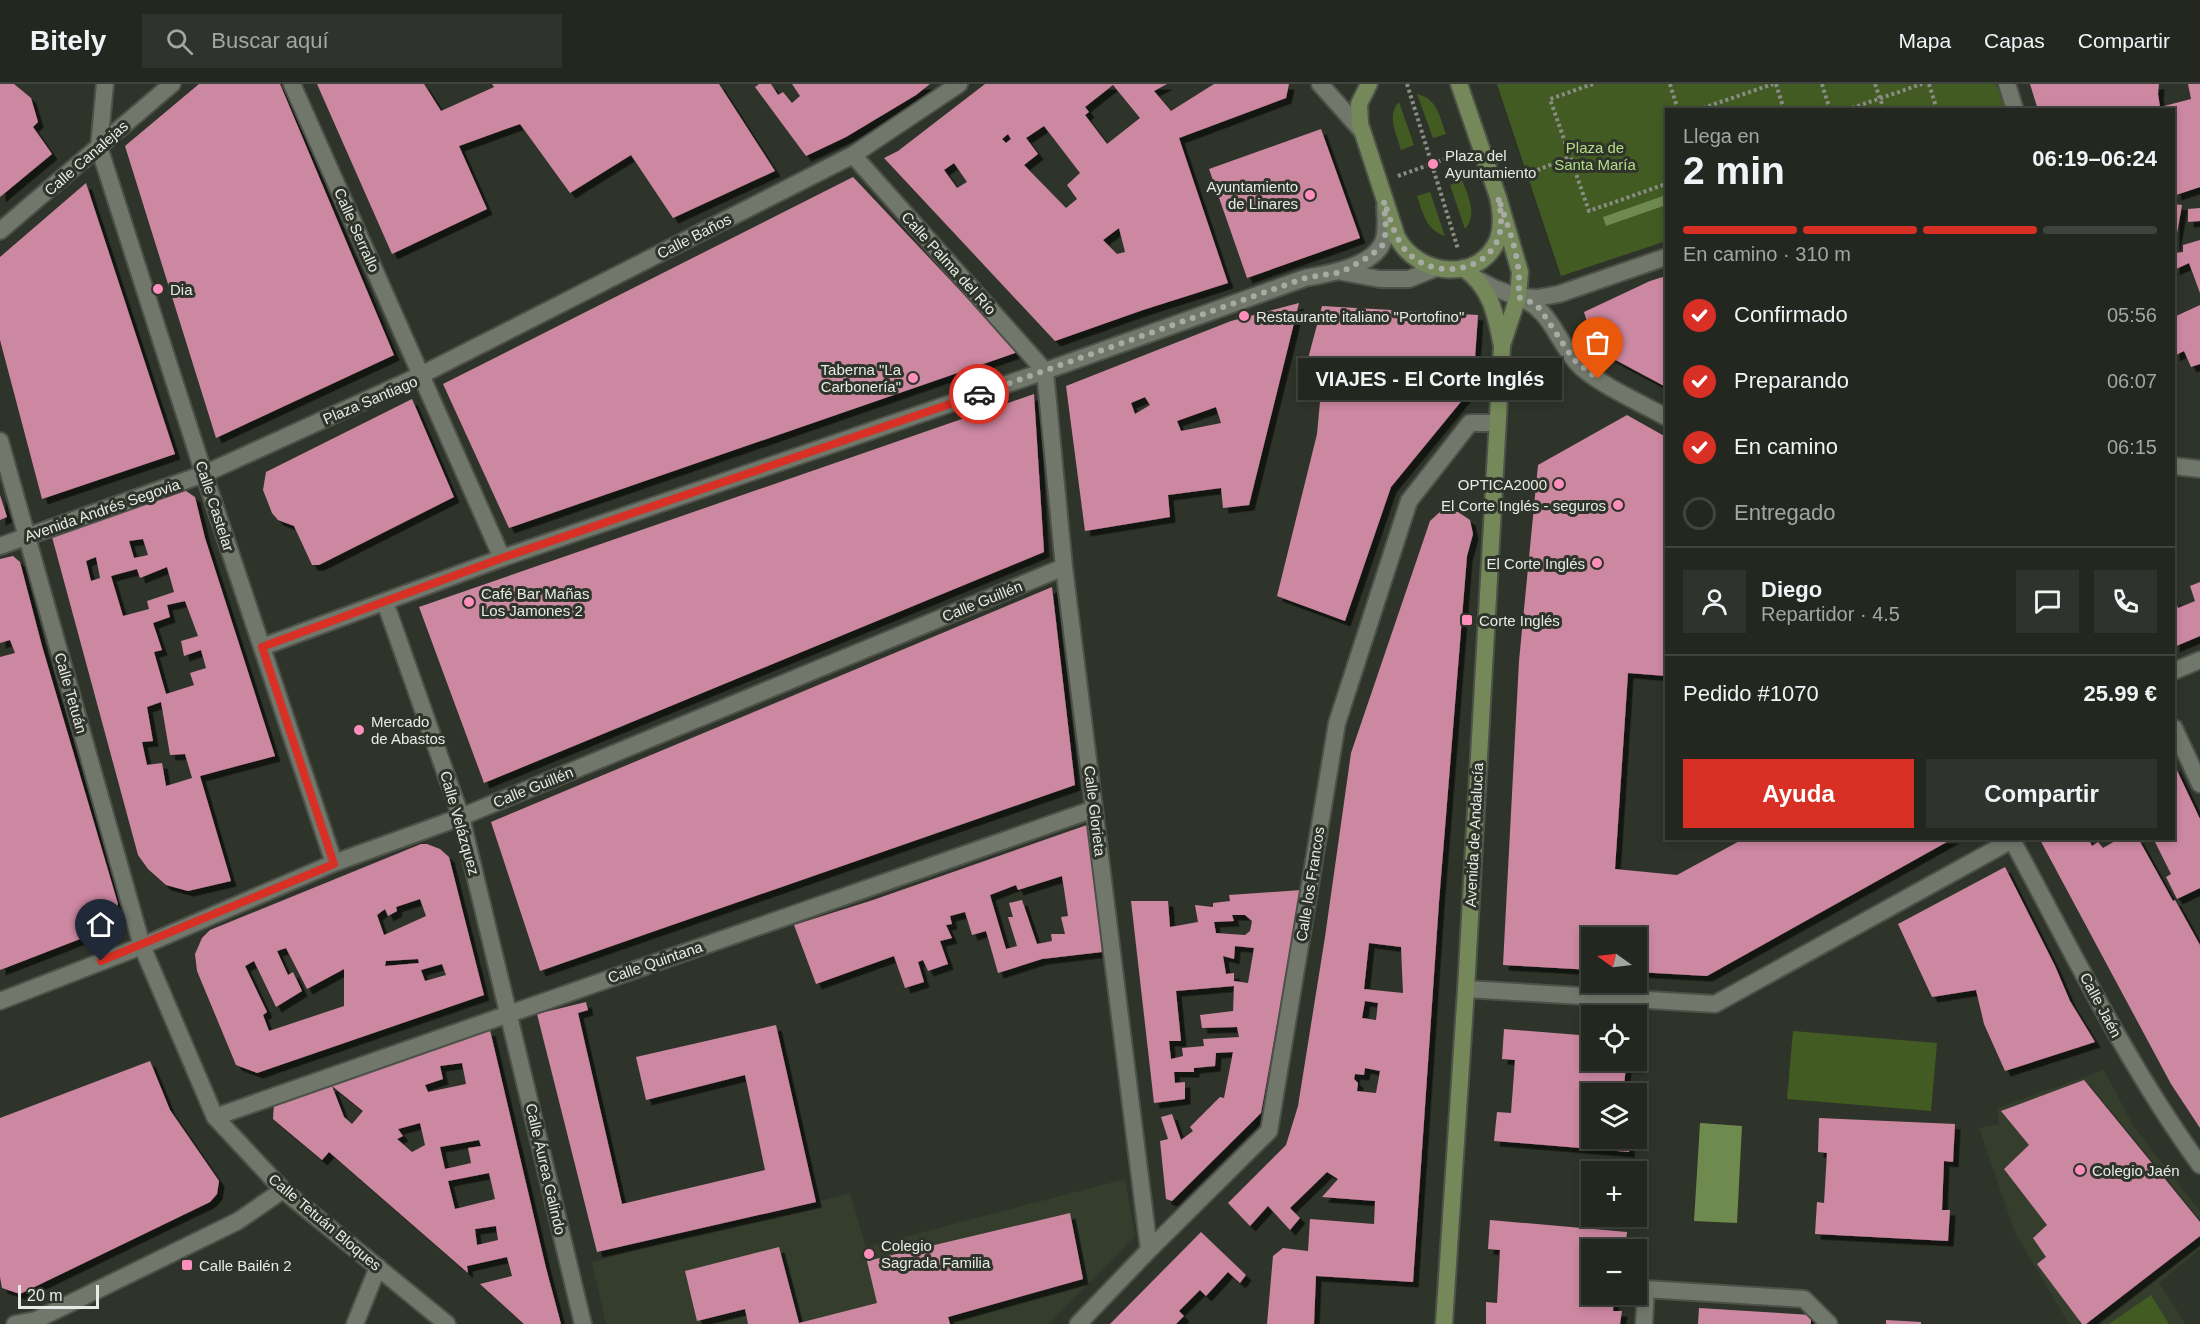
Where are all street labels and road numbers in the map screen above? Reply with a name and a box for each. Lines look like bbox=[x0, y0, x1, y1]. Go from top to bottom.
street label: Calle Canalejas bbox=[41, 117, 131, 199]
street label: Calle Serrallo bbox=[331, 185, 383, 275]
street label: Calle Palma del Río bbox=[898, 208, 1000, 318]
street label: Calle Baños bbox=[654, 210, 734, 262]
street label: Plaza Santiago bbox=[320, 372, 420, 428]
street label: Calle Castelar bbox=[192, 459, 238, 553]
street label: Avenida Andrés Segovia bbox=[22, 475, 183, 545]
street label: Calle Guillén bbox=[939, 577, 1025, 625]
street label: Calle Tetuán bbox=[51, 651, 91, 735]
street label: Avenida de Andalucía bbox=[1462, 762, 1486, 908]
street label: Calle Guillén bbox=[490, 763, 576, 811]
street label: Calle Glorieta bbox=[1081, 765, 1109, 858]
street label: Calle Velázquez bbox=[437, 769, 483, 877]
street label: Calle los Francos bbox=[1293, 825, 1327, 943]
street label: Calle Quintana bbox=[605, 938, 705, 986]
street label: Calle Jaén bbox=[2077, 970, 2125, 1040]
street label: Calle Áurea Galindo bbox=[523, 1102, 569, 1236]
street label: Calle Tetuán Bloques bbox=[265, 1170, 385, 1274]

